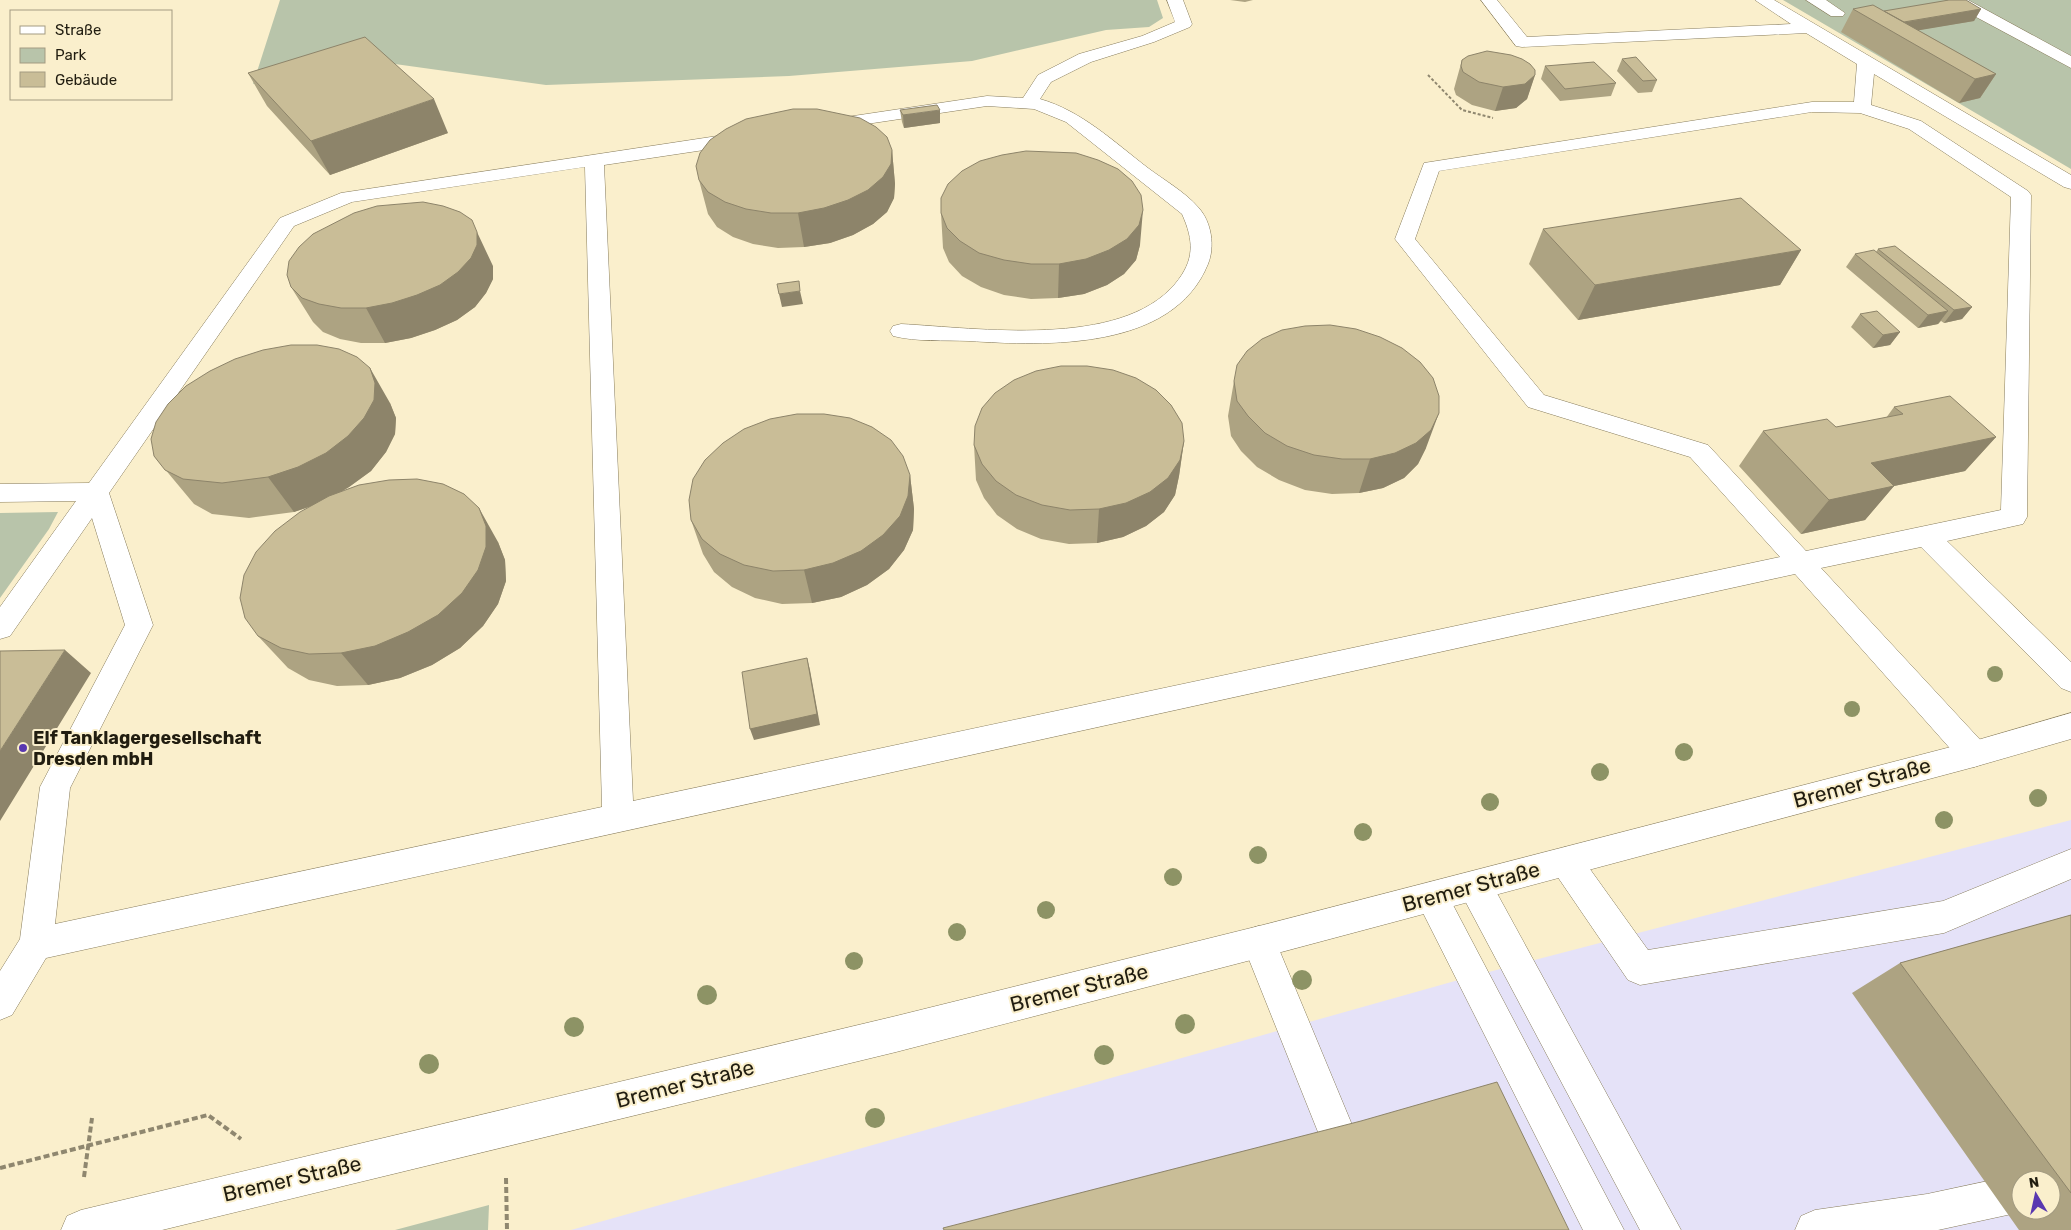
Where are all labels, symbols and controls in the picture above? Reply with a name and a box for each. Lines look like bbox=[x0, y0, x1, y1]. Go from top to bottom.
legend bbox=[10, 10, 172, 100]
text: Straße bbox=[55, 21, 101, 39]
text: Park bbox=[55, 46, 86, 64]
text: Gebäude bbox=[55, 71, 117, 89]
place label: Elf Tanklagergesellschaft Dresden mbH bbox=[33, 727, 261, 770]
marker: Elf Tanklagergesellschaft Dresden mbH bbox=[17, 742, 29, 754]
street label: Bremer Straße bbox=[1790, 752, 1933, 813]
street label: Bremer Straße bbox=[1399, 856, 1542, 917]
street label: Bremer Straße bbox=[1007, 958, 1151, 1017]
street label: Bremer Straße bbox=[613, 1054, 757, 1113]
street label: Bremer Straße bbox=[220, 1150, 364, 1207]
north arrow bbox=[2011, 1170, 2061, 1220]
text: N bbox=[2028, 1173, 2040, 1192]

